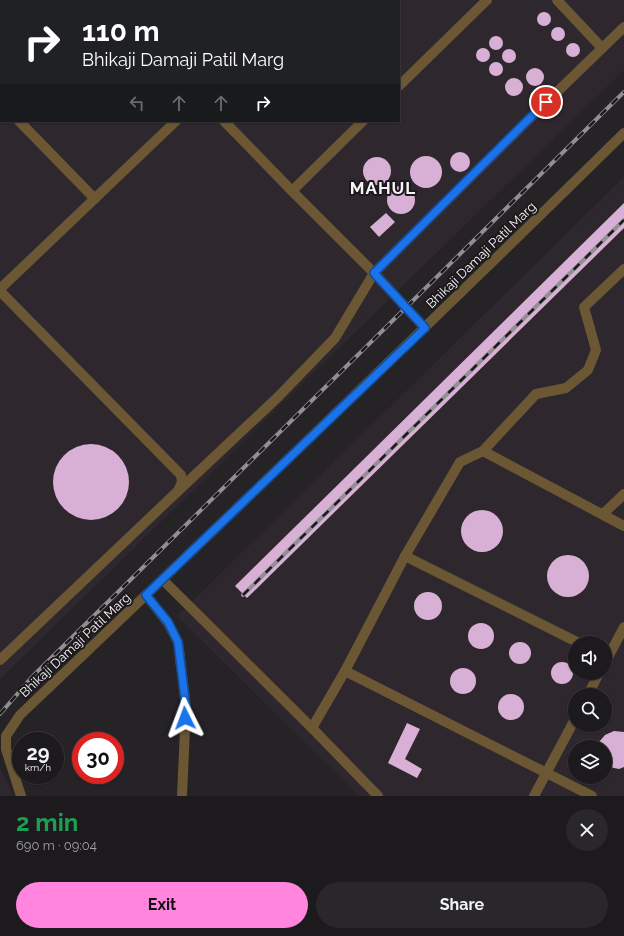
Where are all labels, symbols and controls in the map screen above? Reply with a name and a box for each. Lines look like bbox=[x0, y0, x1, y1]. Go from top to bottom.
text: 110 m bbox=[82, 15, 160, 48]
icon: right bbox=[16, 16, 68, 68]
text: Bhikaji Damaji Patil Marg bbox=[82, 49, 284, 70]
pin bbox=[529, 85, 563, 119]
icon: arrive bbox=[535, 91, 557, 113]
icon: left bbox=[126, 92, 148, 114]
icon: ahead bbox=[168, 92, 190, 114]
icon: ahead bbox=[210, 92, 232, 114]
icon: right bbox=[252, 92, 274, 114]
district label: MAHUL bbox=[350, 178, 416, 198]
street label: Bhikaji Damaji Patil Marg bbox=[423, 199, 539, 311]
street label: Bhikaji Damaji Patil Marg bbox=[16, 590, 134, 700]
map controls bbox=[568, 636, 612, 784]
button: sound bbox=[568, 636, 612, 680]
button: search bbox=[568, 688, 612, 732]
position arrow bbox=[164, 697, 206, 739]
speed limit sign: 30 bbox=[72, 732, 124, 784]
button: layers bbox=[568, 740, 612, 784]
text: 29 bbox=[26, 741, 50, 765]
text: km/h bbox=[25, 762, 51, 773]
text: 2 min bbox=[16, 808, 78, 837]
button: close bbox=[566, 809, 608, 851]
text: 690 m · 09:04 bbox=[16, 838, 97, 853]
button: Exit bbox=[16, 882, 308, 928]
button: Share bbox=[316, 882, 608, 928]

